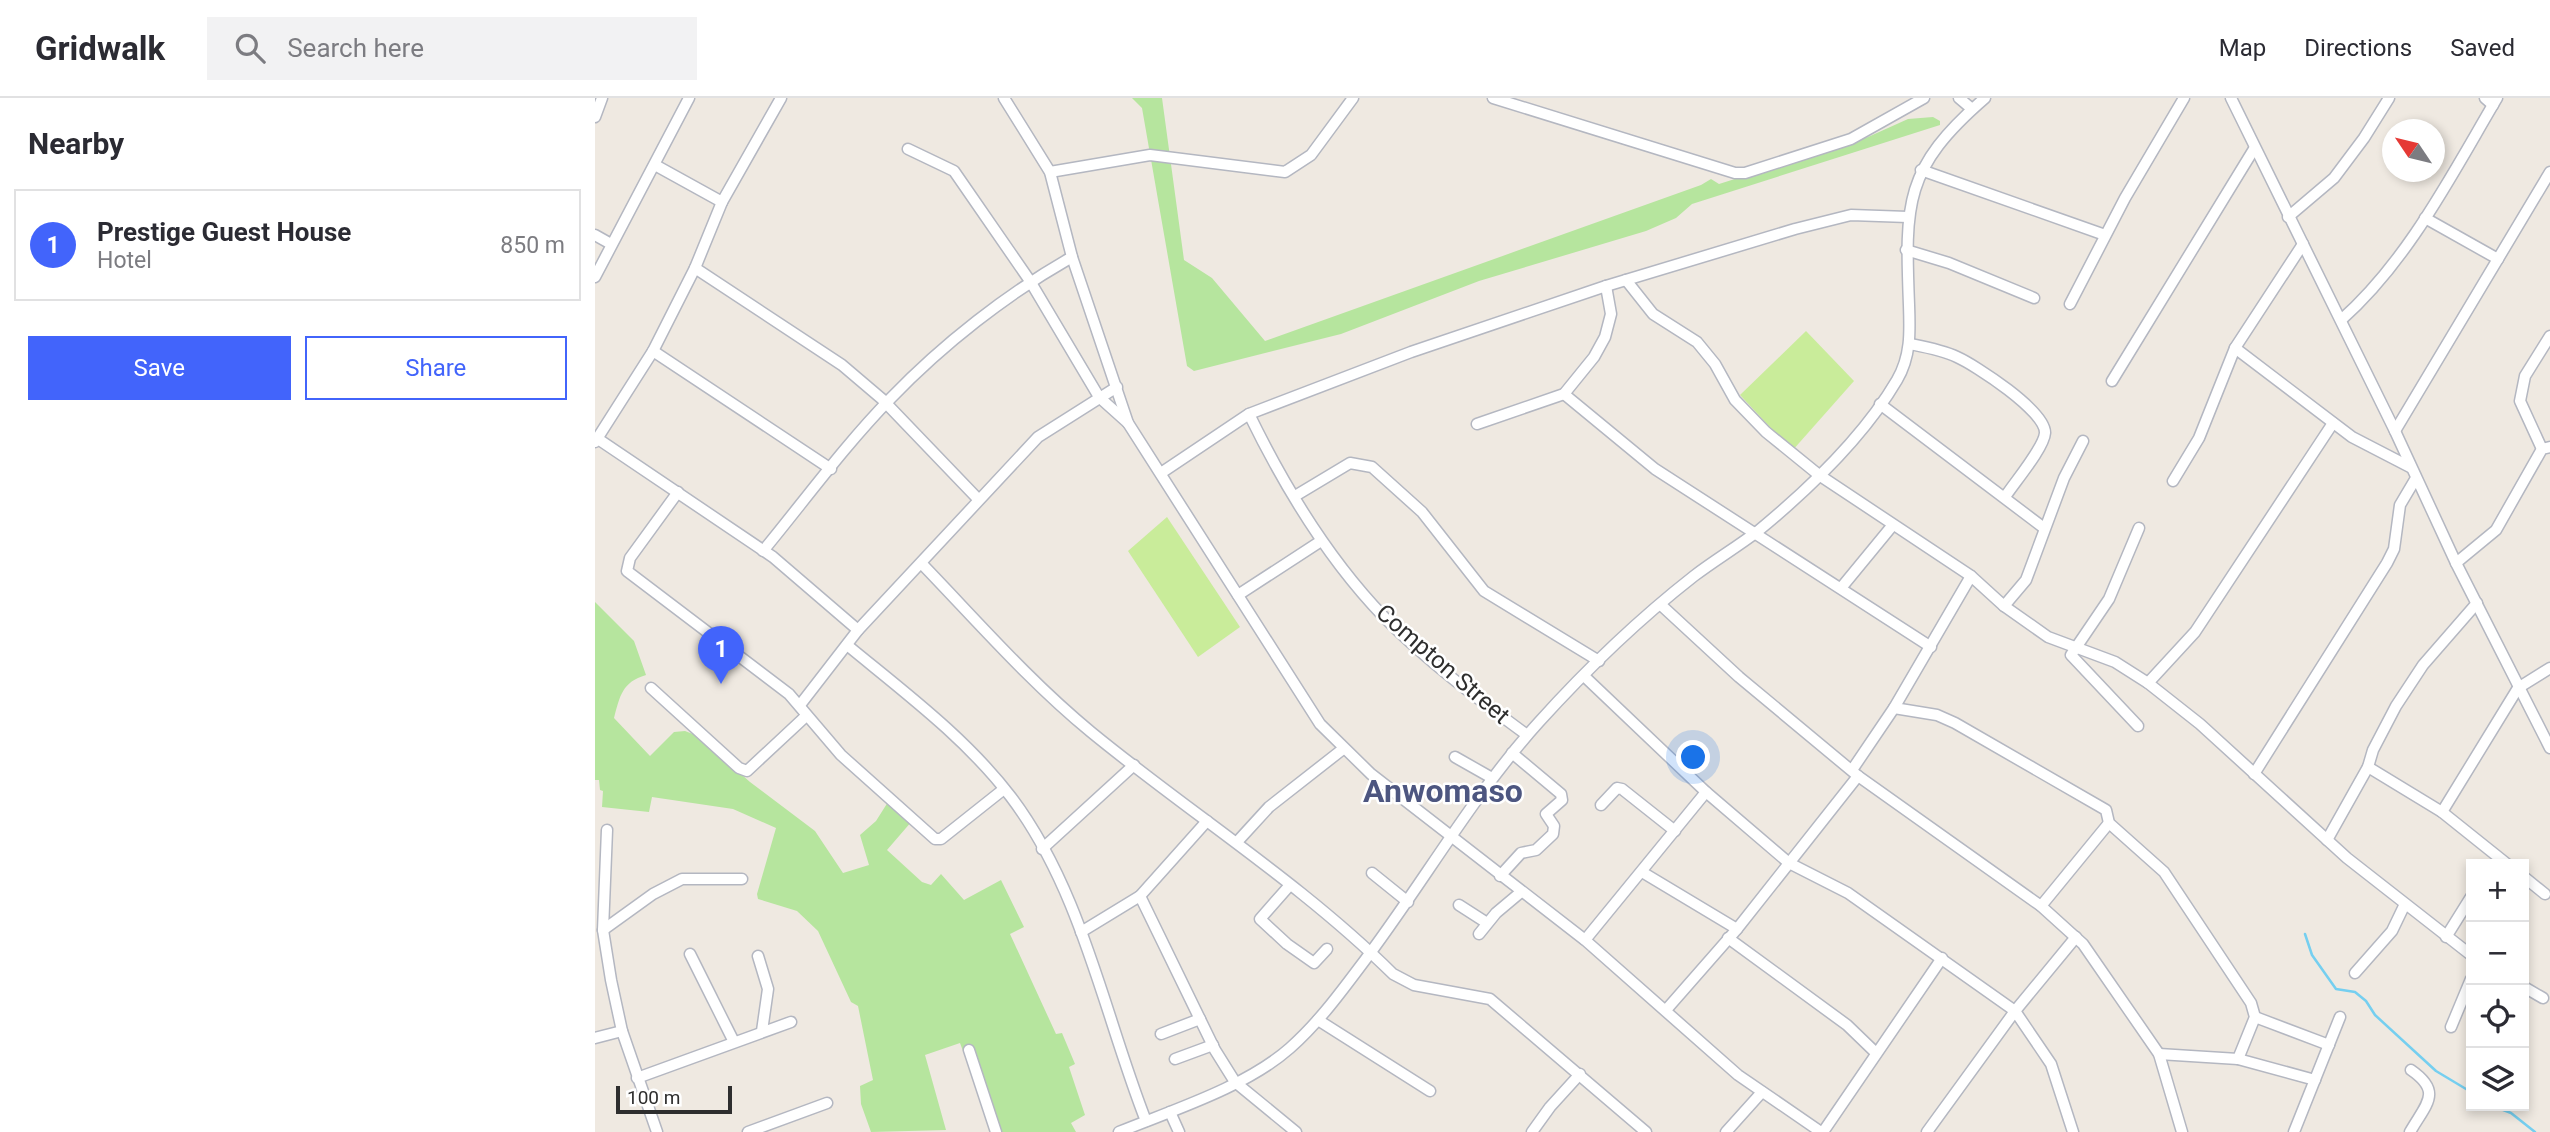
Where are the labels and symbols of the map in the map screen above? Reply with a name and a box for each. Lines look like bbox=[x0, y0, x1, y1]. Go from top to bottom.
north arrow bbox=[2382, 119, 2445, 182]
street label: Compton Street bbox=[1371, 598, 1516, 730]
pin: 1 bbox=[698, 626, 744, 684]
your location bbox=[1676, 740, 1710, 774]
district label: Anwomaso bbox=[1363, 772, 1523, 810]
scale bar bbox=[616, 1083, 731, 1115]

